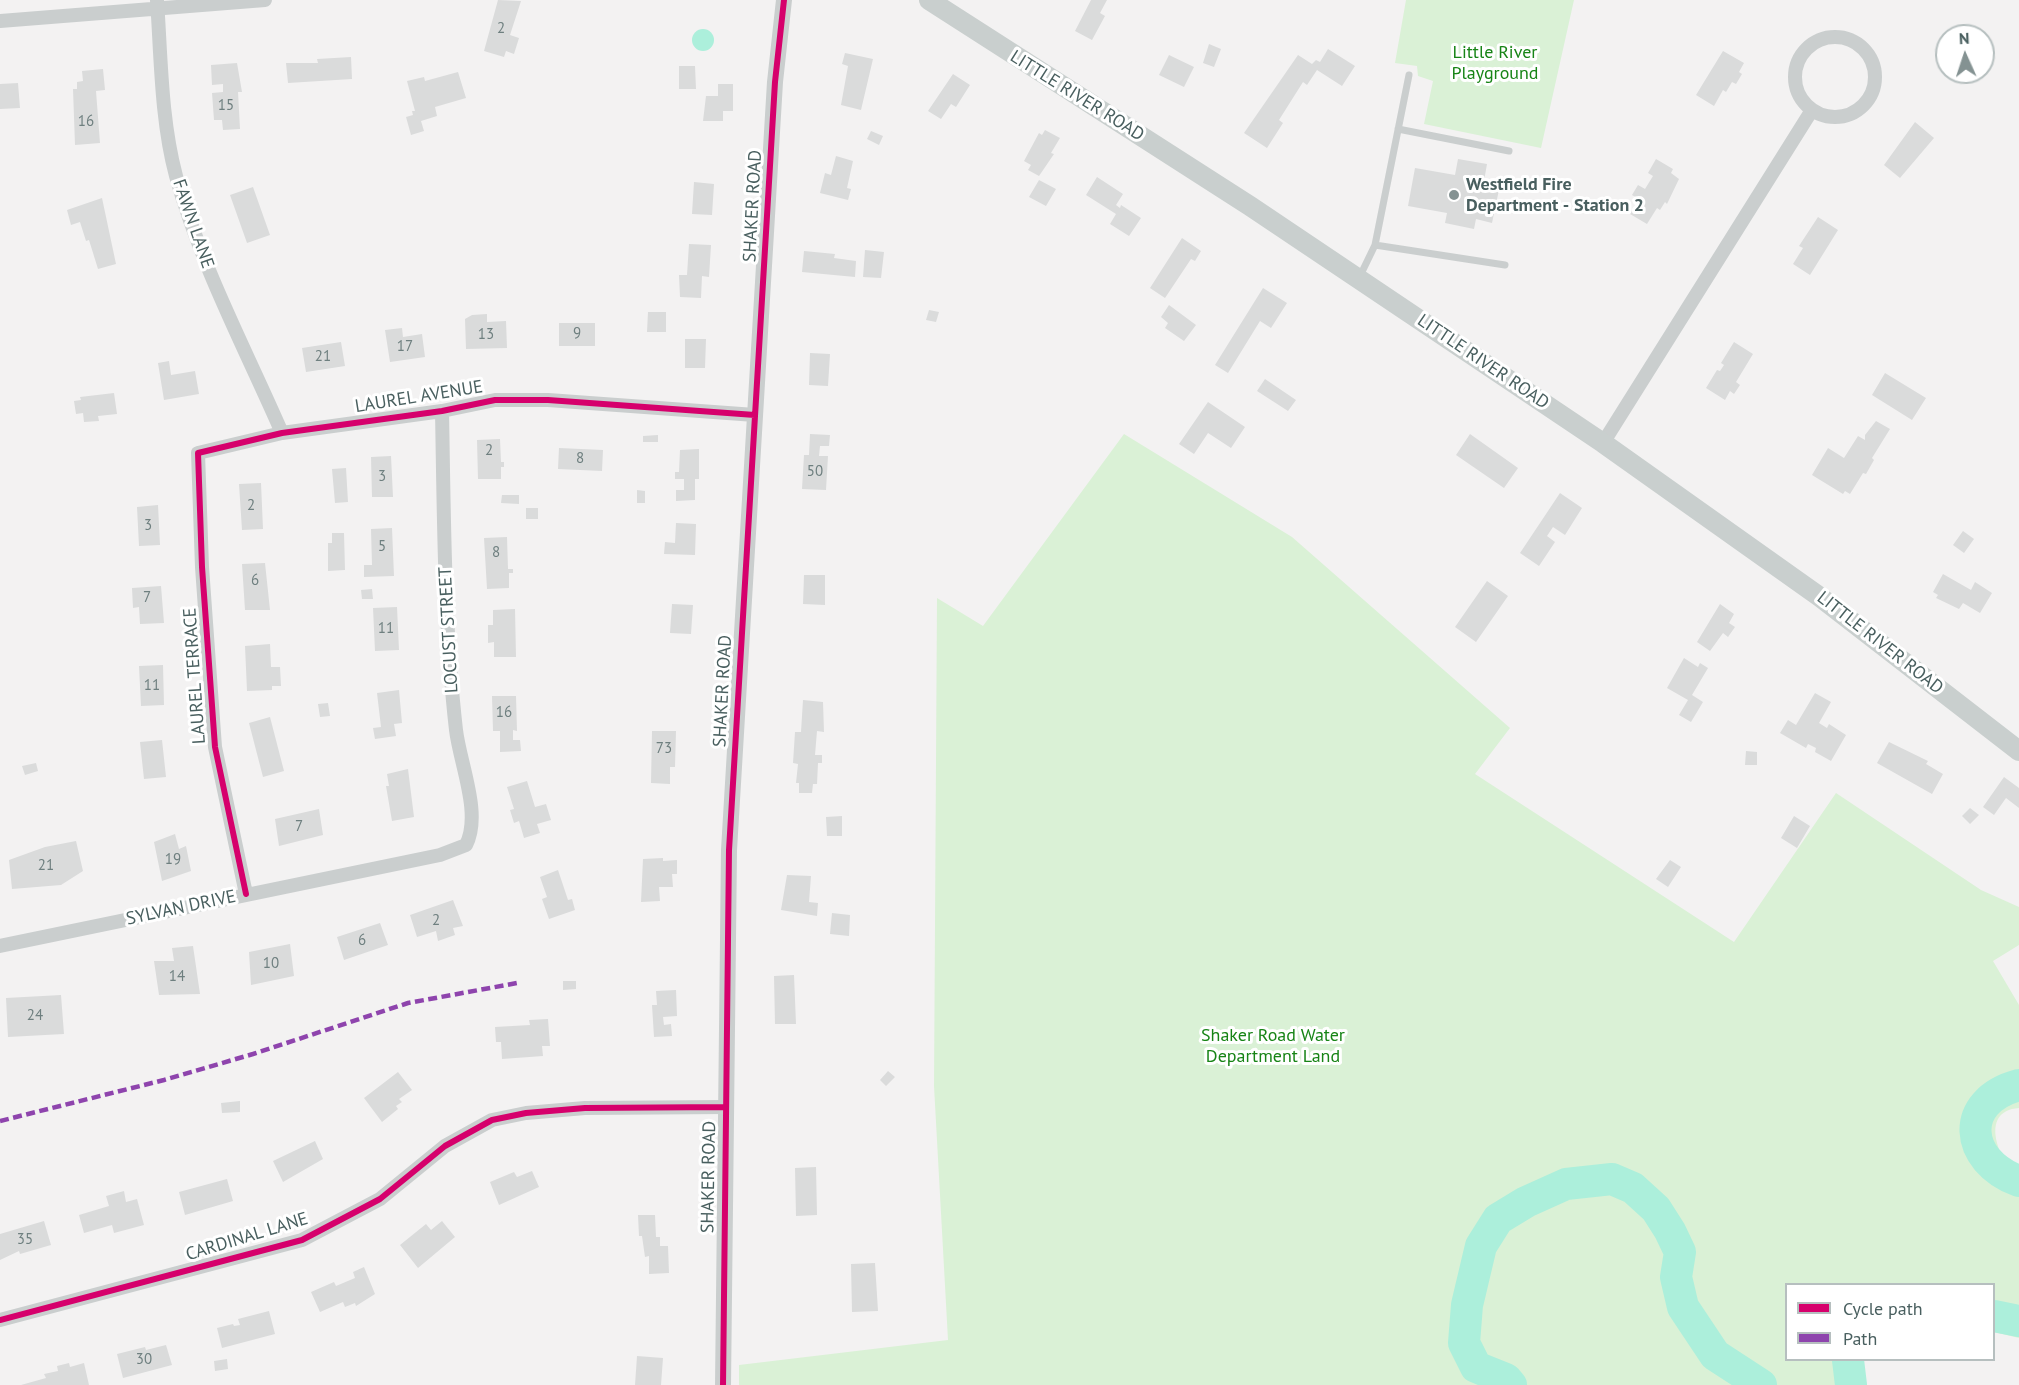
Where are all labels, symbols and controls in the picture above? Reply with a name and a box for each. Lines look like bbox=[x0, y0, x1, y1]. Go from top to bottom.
house number: 2 bbox=[497, 20, 505, 38]
north arrow bbox=[1935, 24, 1995, 84]
text: N bbox=[1958, 28, 1970, 48]
park label: Little River Playground bbox=[1451, 42, 1539, 84]
street label: LITTLE RIVER ROAD bbox=[1006, 46, 1148, 146]
house number: 15 bbox=[218, 97, 234, 115]
house number: 16 bbox=[78, 113, 94, 131]
street label: SHAKER ROAD bbox=[739, 149, 767, 263]
place label: Westfield Fire Department - Station 2 bbox=[1466, 174, 1644, 216]
street label: FAWN LANE bbox=[168, 177, 218, 271]
marker: Westfield Fire Department - Station 2 bbox=[1447, 188, 1461, 202]
street label: LITTLE RIVER ROAD bbox=[1413, 310, 1553, 414]
house number: 9 bbox=[573, 325, 581, 343]
house number: 13 bbox=[478, 326, 494, 344]
house number: 17 bbox=[397, 338, 413, 356]
house number: 21 bbox=[315, 348, 331, 366]
street label: LAUREL AVENUE bbox=[353, 376, 485, 418]
house number: 2 bbox=[485, 442, 493, 460]
house number: 8 bbox=[576, 450, 584, 468]
house number: 50 bbox=[807, 463, 823, 481]
house number: 3 bbox=[378, 468, 386, 486]
house number: 2 bbox=[247, 497, 255, 515]
house number: 3 bbox=[144, 517, 152, 535]
house number: 5 bbox=[378, 538, 386, 556]
house number: 8 bbox=[492, 544, 500, 562]
street label: LOCUST STREET bbox=[435, 566, 463, 694]
house number: 6 bbox=[251, 572, 259, 590]
street label: LITTLE RIVER ROAD bbox=[1813, 587, 1947, 699]
house number: 7 bbox=[143, 589, 151, 607]
street label: LAUREL TERRACE bbox=[179, 607, 211, 745]
house number: 11 bbox=[378, 620, 394, 638]
street label: SHAKER ROAD bbox=[709, 634, 737, 748]
house number: 11 bbox=[144, 677, 160, 695]
house number: 16 bbox=[496, 704, 512, 722]
house number: 73 bbox=[656, 740, 672, 758]
house number: 7 bbox=[295, 818, 303, 836]
house number: 19 bbox=[165, 851, 181, 869]
house number: 21 bbox=[38, 857, 54, 875]
street label: SYLVAN DRIVE bbox=[124, 886, 238, 930]
house number: 2 bbox=[432, 912, 440, 930]
house number: 6 bbox=[358, 932, 366, 950]
house number: 10 bbox=[263, 955, 279, 973]
house number: 14 bbox=[169, 968, 185, 986]
house number: 24 bbox=[27, 1007, 43, 1025]
park label: Shaker Road Water Department Land bbox=[1201, 1025, 1345, 1068]
street label: SHAKER ROAD bbox=[697, 1121, 721, 1233]
street label: CARDINAL LANE bbox=[183, 1208, 311, 1266]
house number: 35 bbox=[17, 1231, 33, 1249]
legend bbox=[1785, 1283, 1995, 1361]
text: Cycle path bbox=[1843, 1297, 1923, 1320]
text: Path bbox=[1843, 1327, 1877, 1350]
house number: 30 bbox=[136, 1351, 152, 1369]

